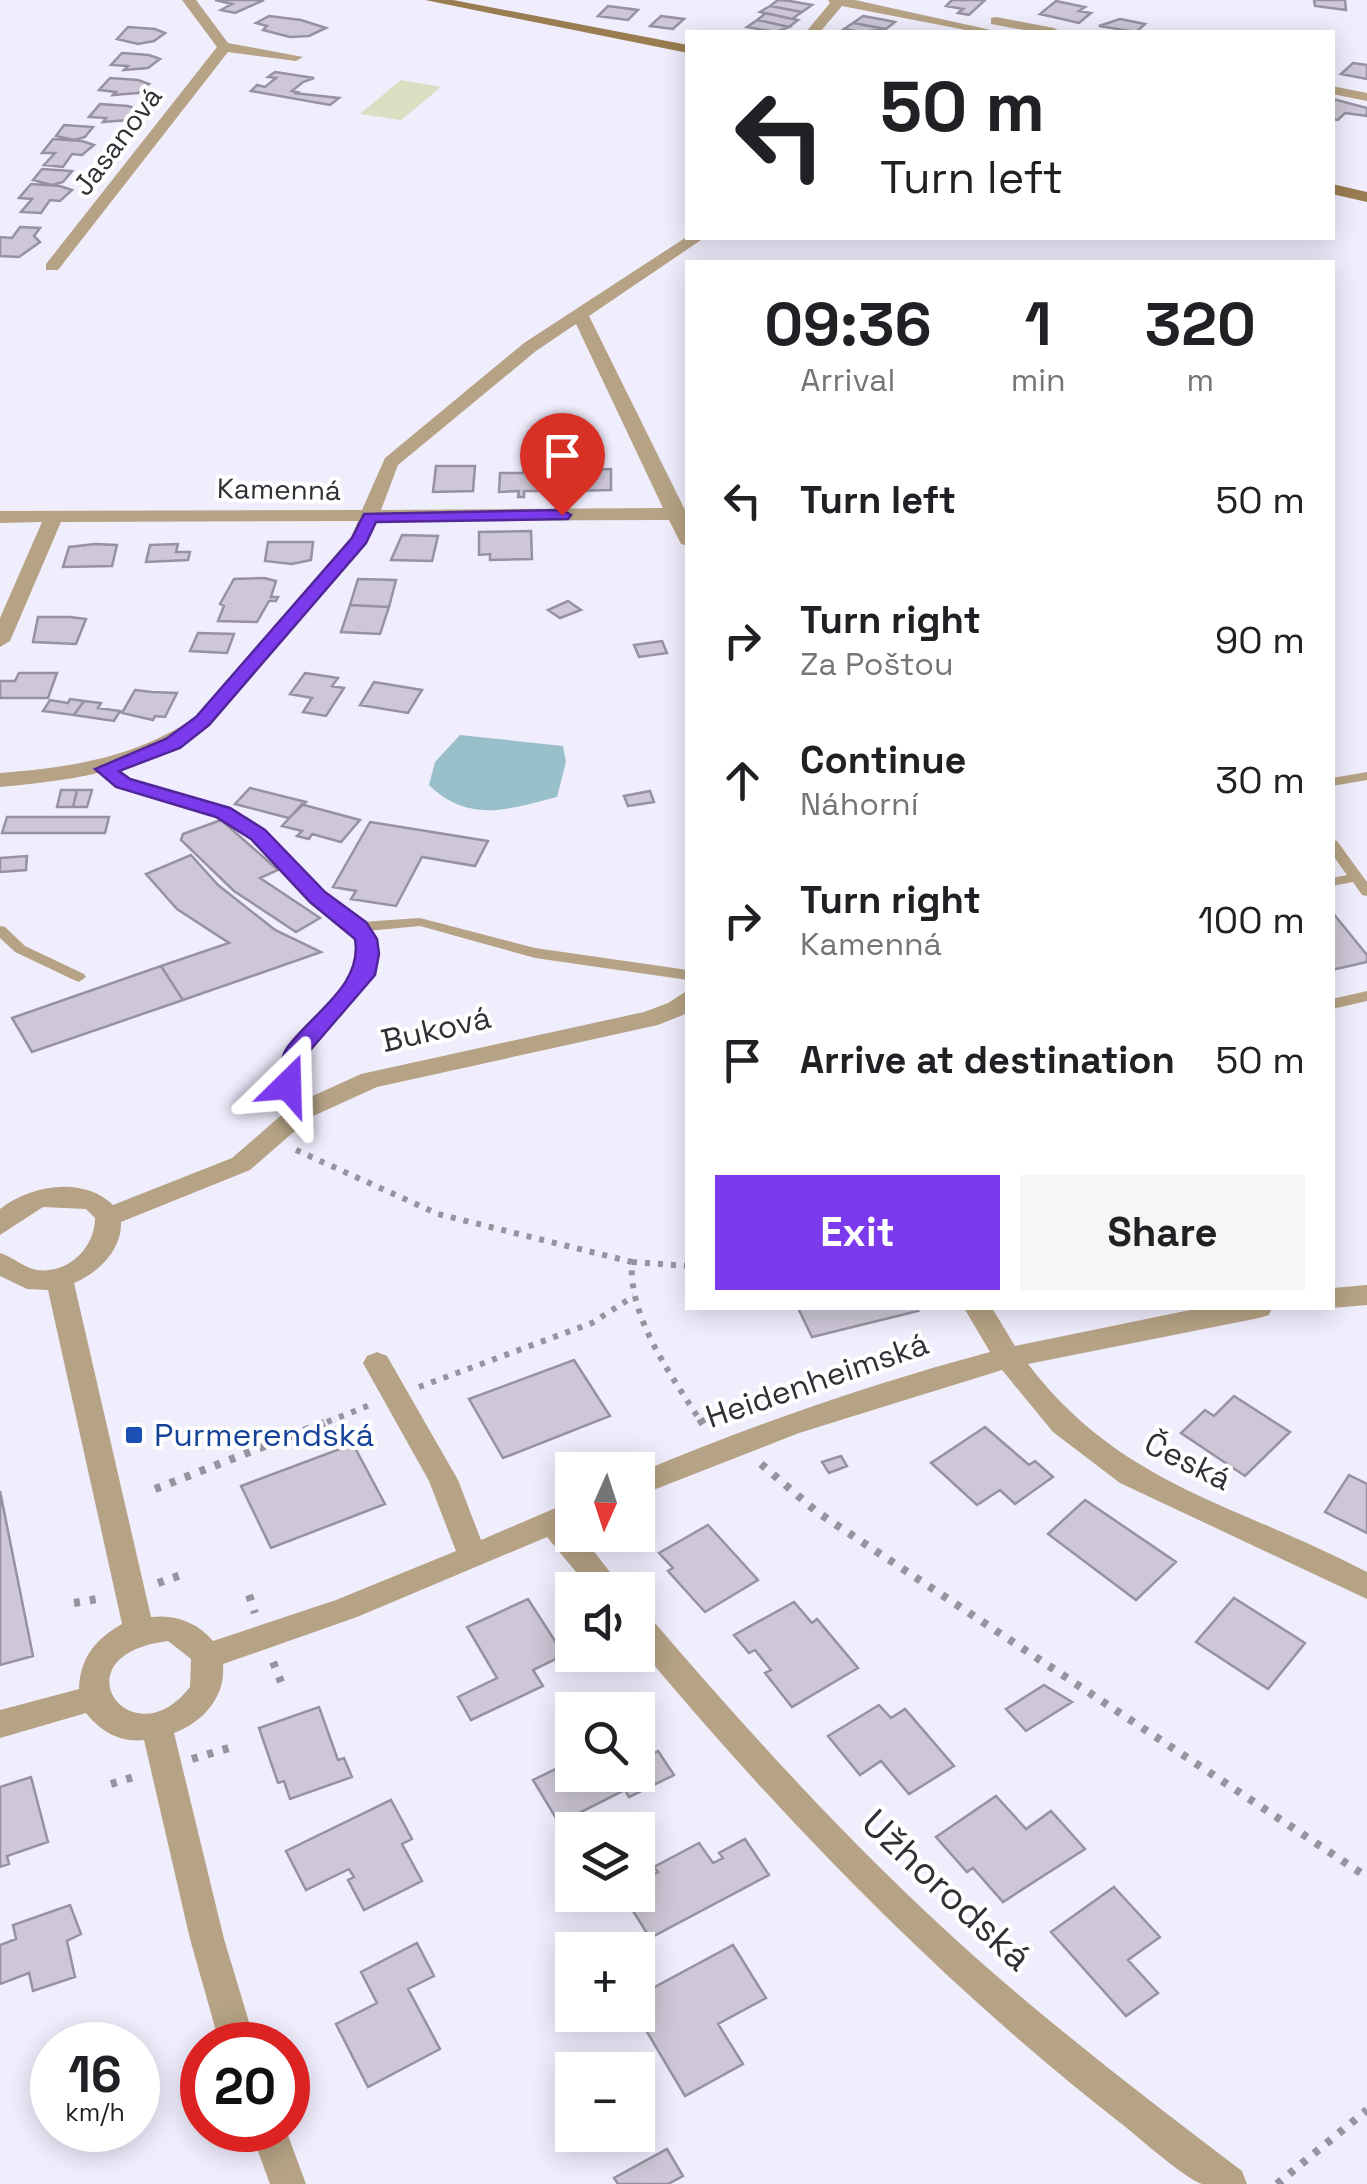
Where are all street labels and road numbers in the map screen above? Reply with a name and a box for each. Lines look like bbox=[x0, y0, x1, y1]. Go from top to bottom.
street label: Jasanová bbox=[64, 79, 170, 203]
street label: Kamenná bbox=[217, 470, 341, 508]
street label: Buková bbox=[377, 997, 495, 1061]
street label: Heidenheimská bbox=[700, 1323, 934, 1437]
street label: Česká bbox=[1138, 1423, 1238, 1499]
street label: Užhorodská bbox=[852, 1799, 1042, 1981]

